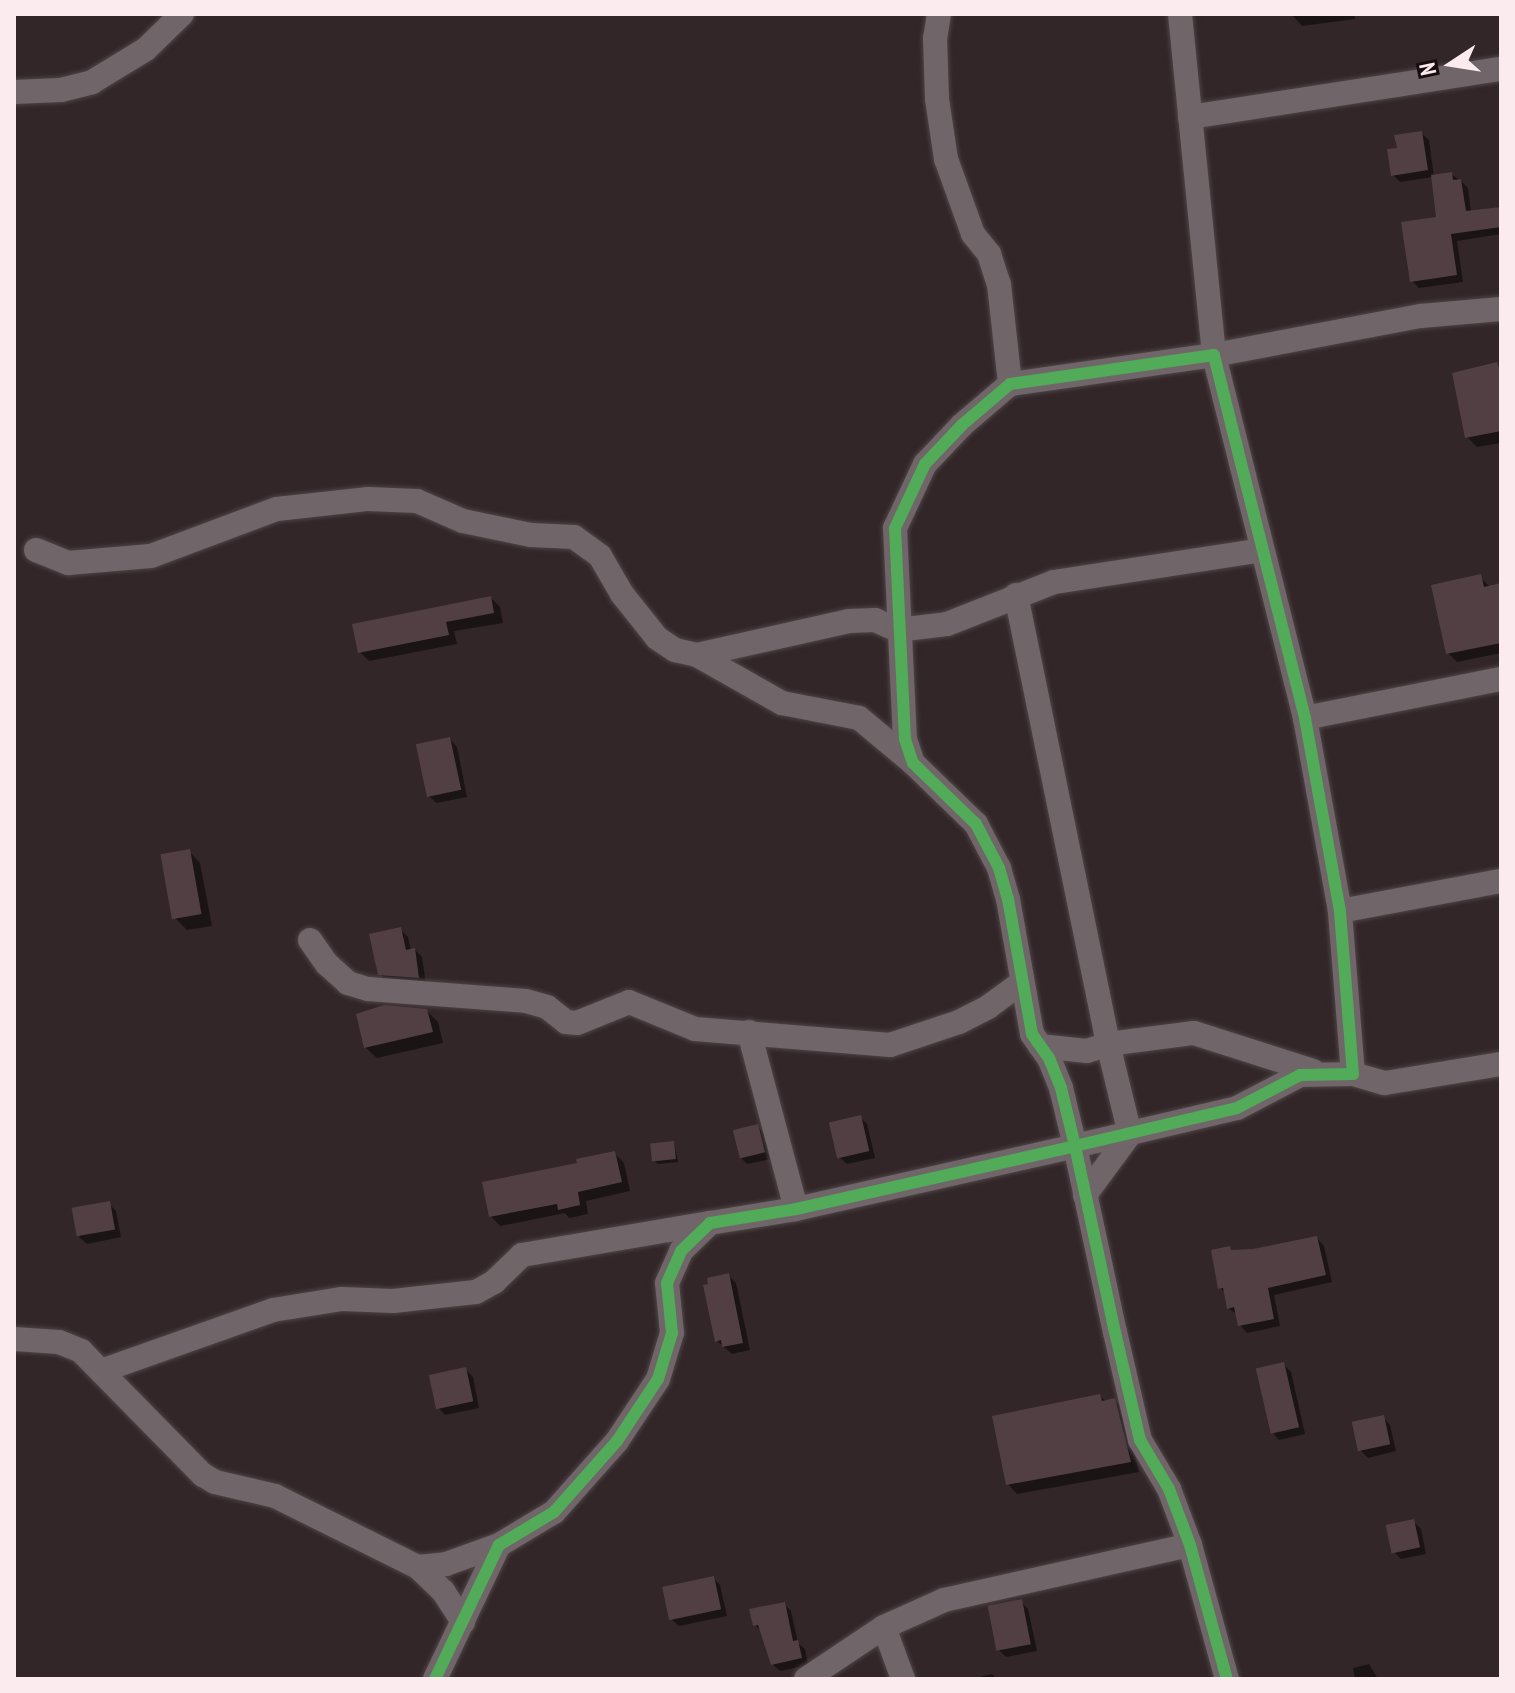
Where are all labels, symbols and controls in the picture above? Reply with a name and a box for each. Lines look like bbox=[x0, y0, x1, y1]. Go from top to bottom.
north arrow bbox=[1411, 24, 1491, 104]
text: N bbox=[1413, 60, 1442, 78]

